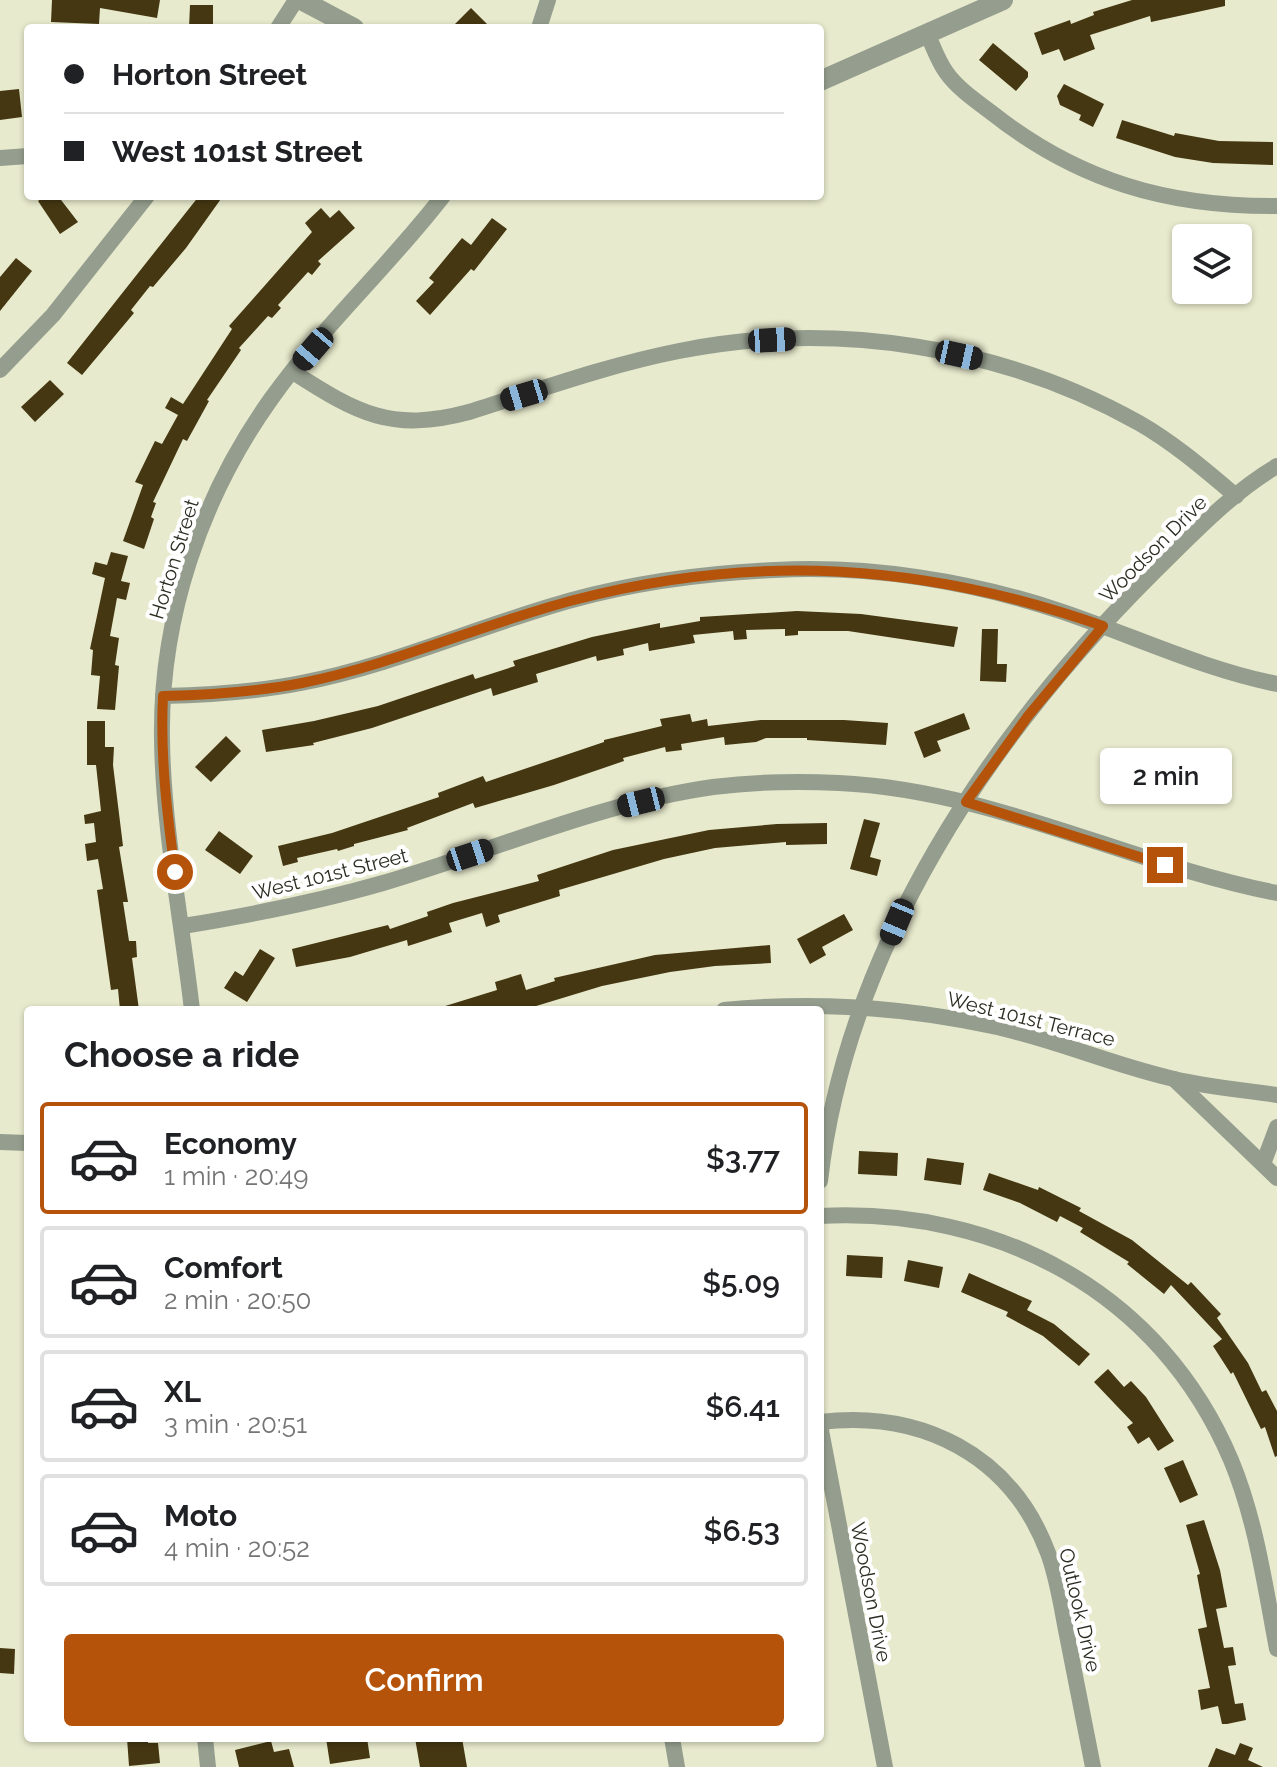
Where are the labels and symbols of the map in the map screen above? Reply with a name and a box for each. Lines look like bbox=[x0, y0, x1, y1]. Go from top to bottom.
car bbox=[288, 323, 338, 375]
car bbox=[747, 327, 797, 353]
car bbox=[933, 338, 985, 372]
car bbox=[498, 377, 550, 413]
street label: Woodson Drive bbox=[1094, 490, 1212, 608]
street label: Horton Street bbox=[144, 496, 204, 622]
callout: 2 min bbox=[1099, 749, 1231, 805]
car bbox=[615, 785, 667, 819]
car bbox=[443, 836, 497, 874]
street label: West 101st Street bbox=[250, 843, 410, 905]
route end bbox=[1147, 847, 1183, 883]
route start bbox=[157, 854, 193, 890]
car bbox=[877, 895, 917, 949]
street label: West 101st Terrace bbox=[945, 987, 1118, 1052]
street label: Woodson Drive bbox=[846, 1520, 896, 1664]
street label: Outlook Drive bbox=[1054, 1546, 1106, 1674]

